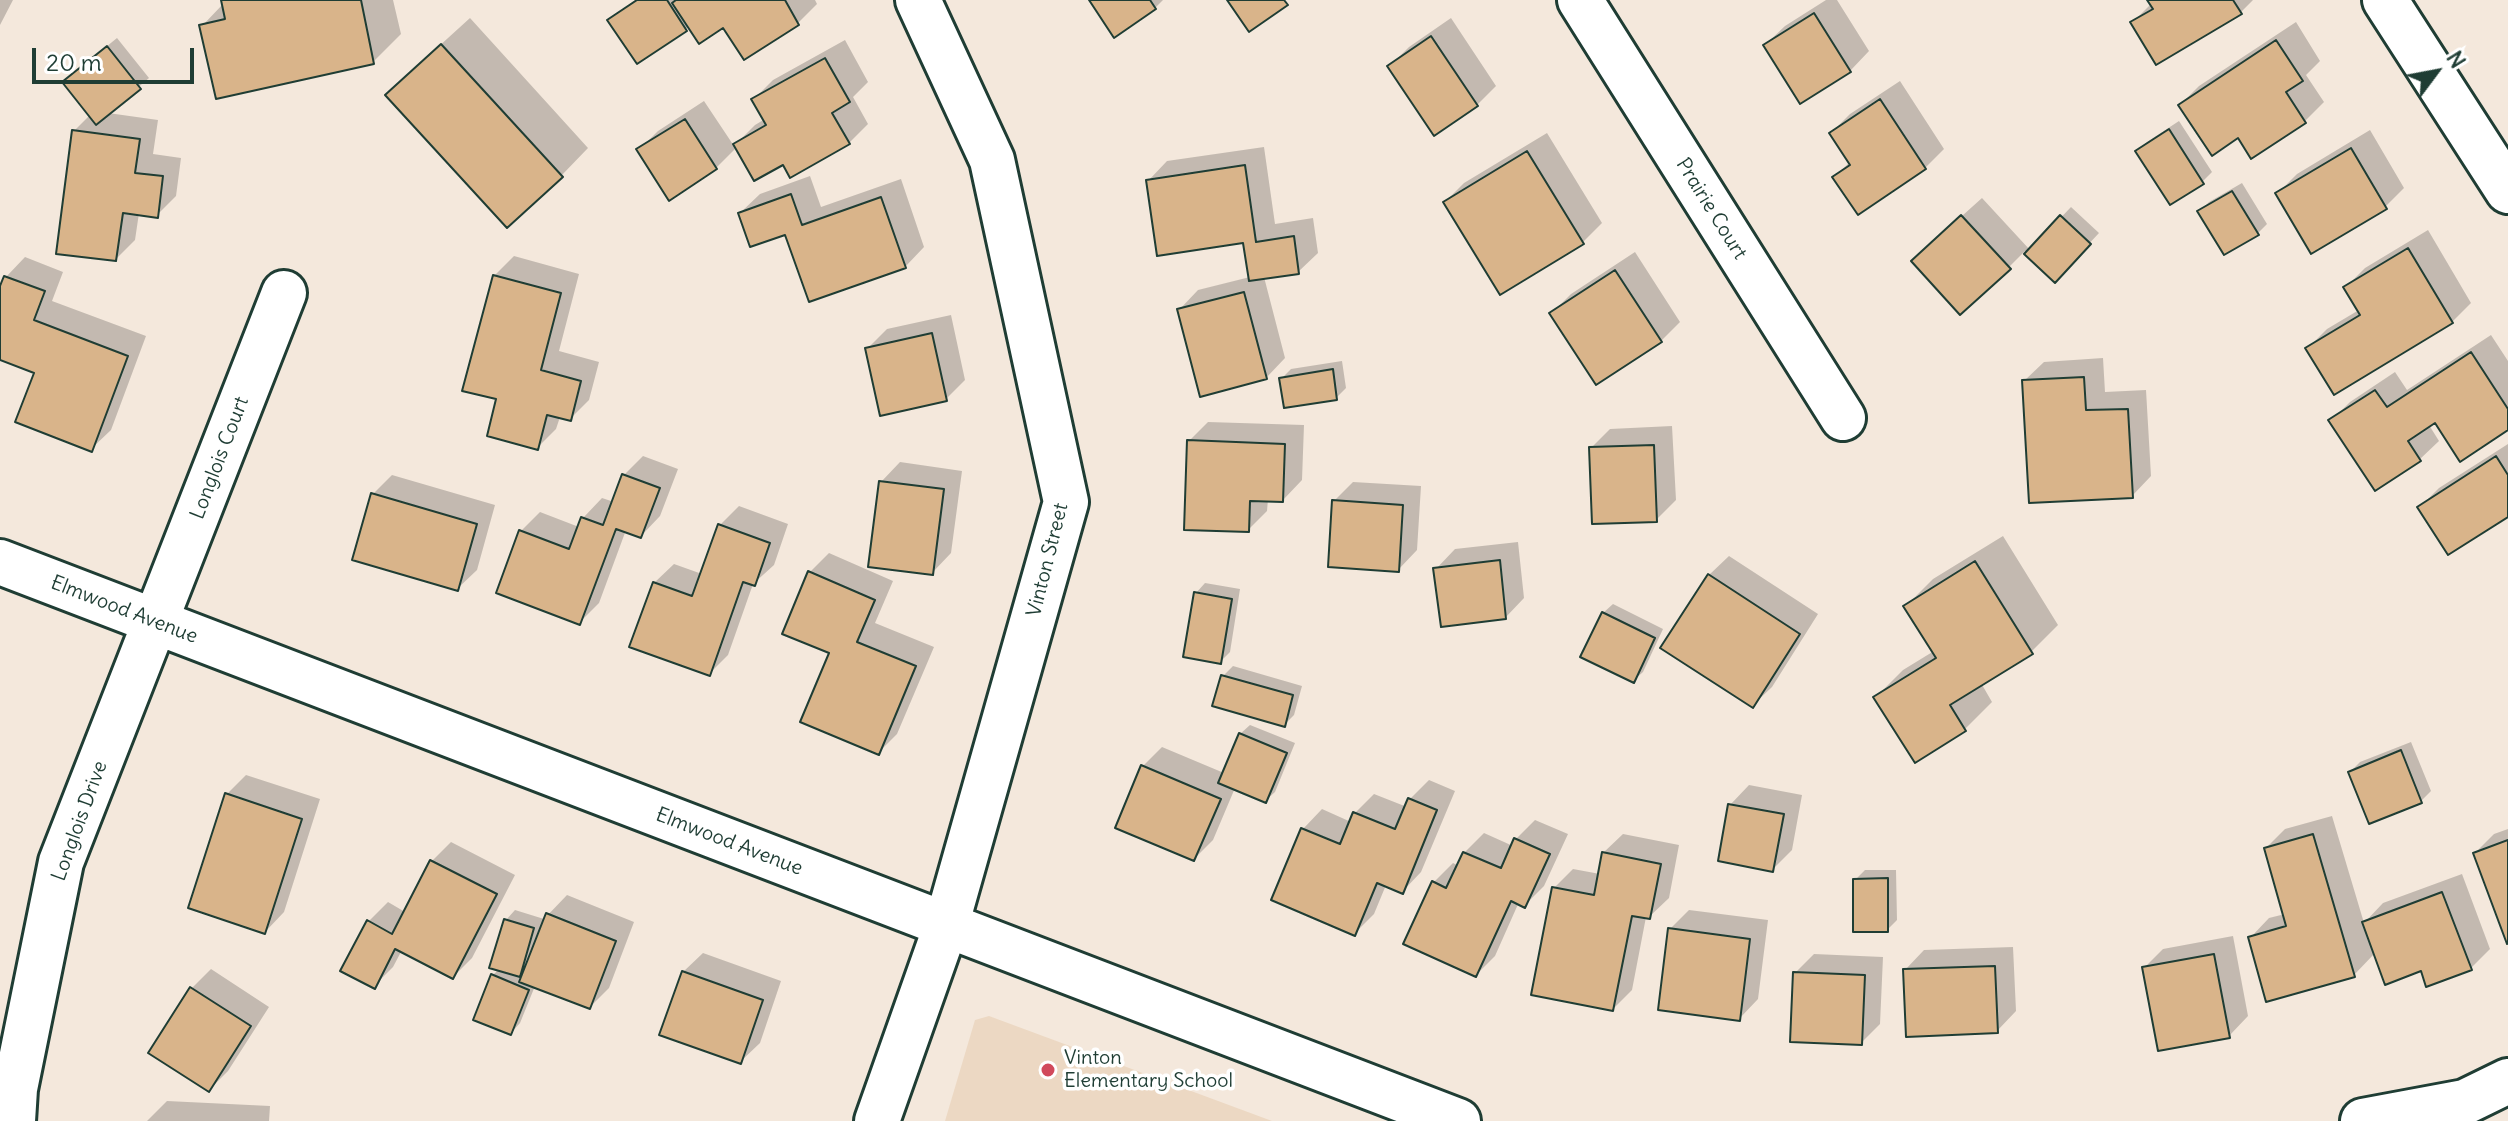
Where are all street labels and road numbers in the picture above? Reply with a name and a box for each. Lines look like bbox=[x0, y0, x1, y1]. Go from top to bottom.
street label: Prairie Court bbox=[1670, 154, 1752, 264]
street label: Longlois Court bbox=[186, 393, 254, 523]
street label: Vinton Street bbox=[1022, 501, 1074, 619]
street label: Elmwood Avenue bbox=[47, 571, 201, 649]
street label: Longlois Drive bbox=[47, 758, 113, 884]
street label: Elmwood Avenue bbox=[652, 803, 806, 881]

